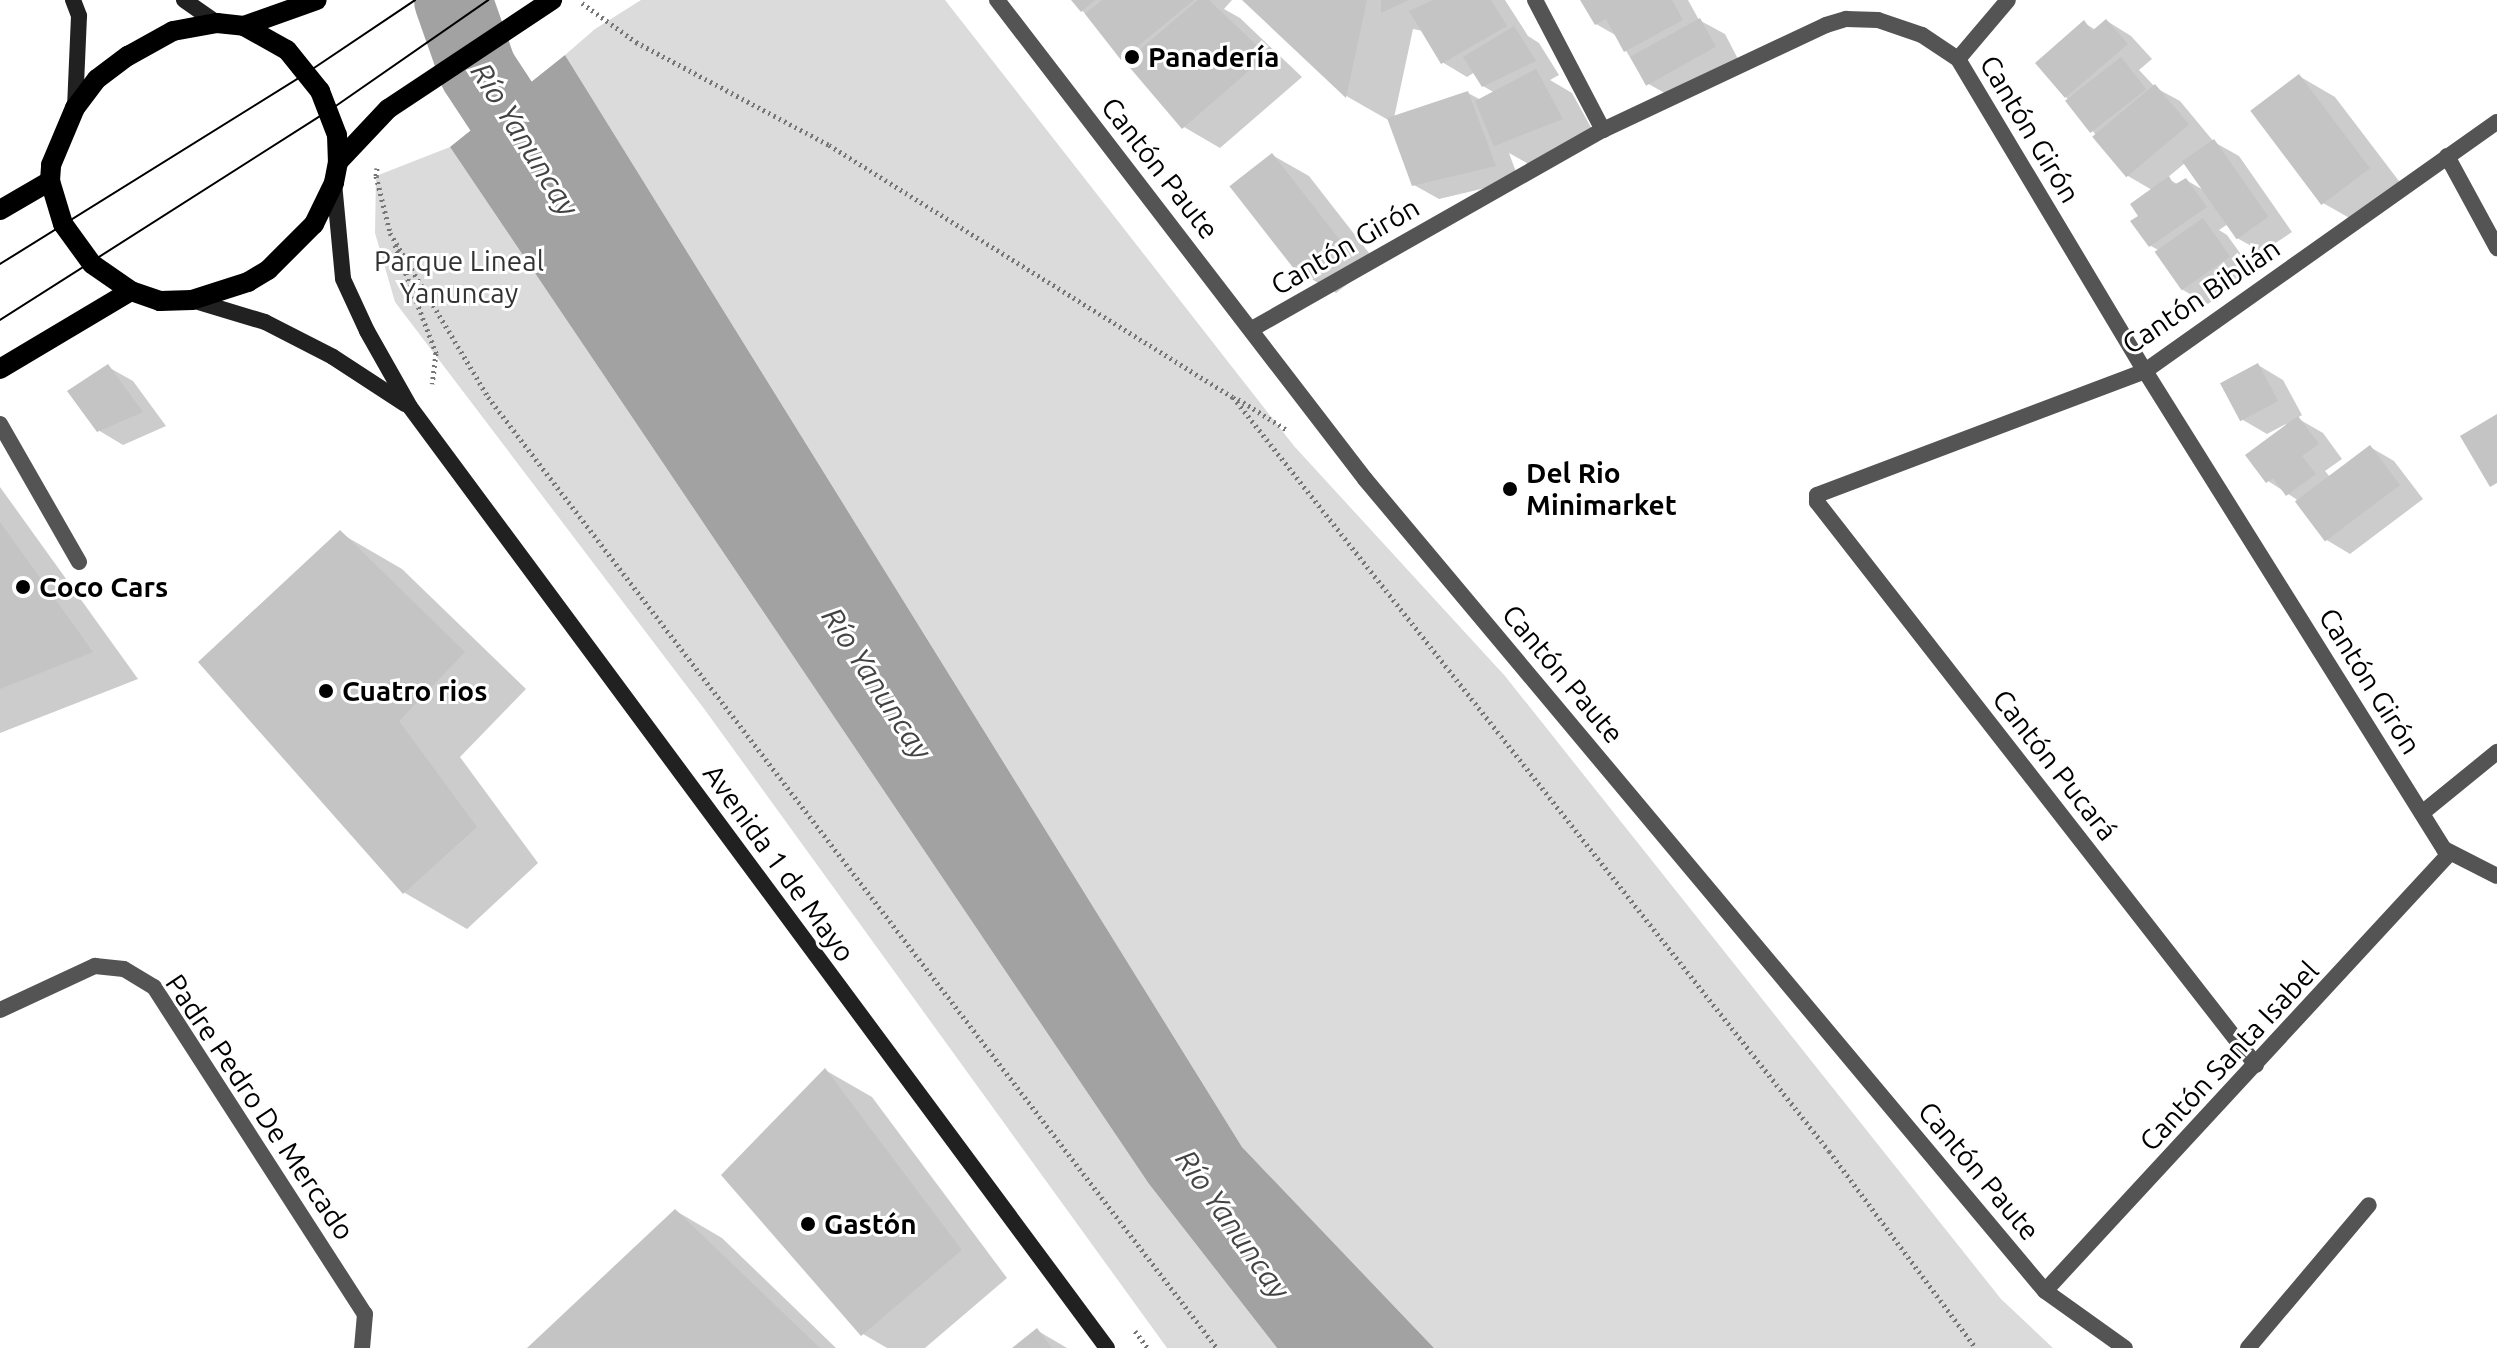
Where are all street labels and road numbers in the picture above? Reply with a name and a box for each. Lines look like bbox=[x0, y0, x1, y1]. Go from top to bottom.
street label: Cantón Girón bbox=[1973, 49, 2087, 209]
street label: Cantón Paute bbox=[1094, 90, 1226, 246]
street label: Cantón Girón bbox=[1265, 190, 1425, 302]
street label: Cantón Biblián bbox=[2116, 231, 2286, 361]
street label: Cantón Paute bbox=[1495, 598, 1631, 750]
street label: Cantón Girón bbox=[2312, 602, 2428, 760]
street label: Cantón Pucará bbox=[1986, 683, 2124, 847]
street label: Avenida 1 de Mayo bbox=[696, 758, 862, 968]
street label: Cantón Santa Isabel bbox=[2132, 954, 2326, 1158]
street label: Padre Pedro De Mercado bbox=[159, 968, 361, 1246]
street label: Cantón Paute bbox=[1911, 1095, 2047, 1247]

